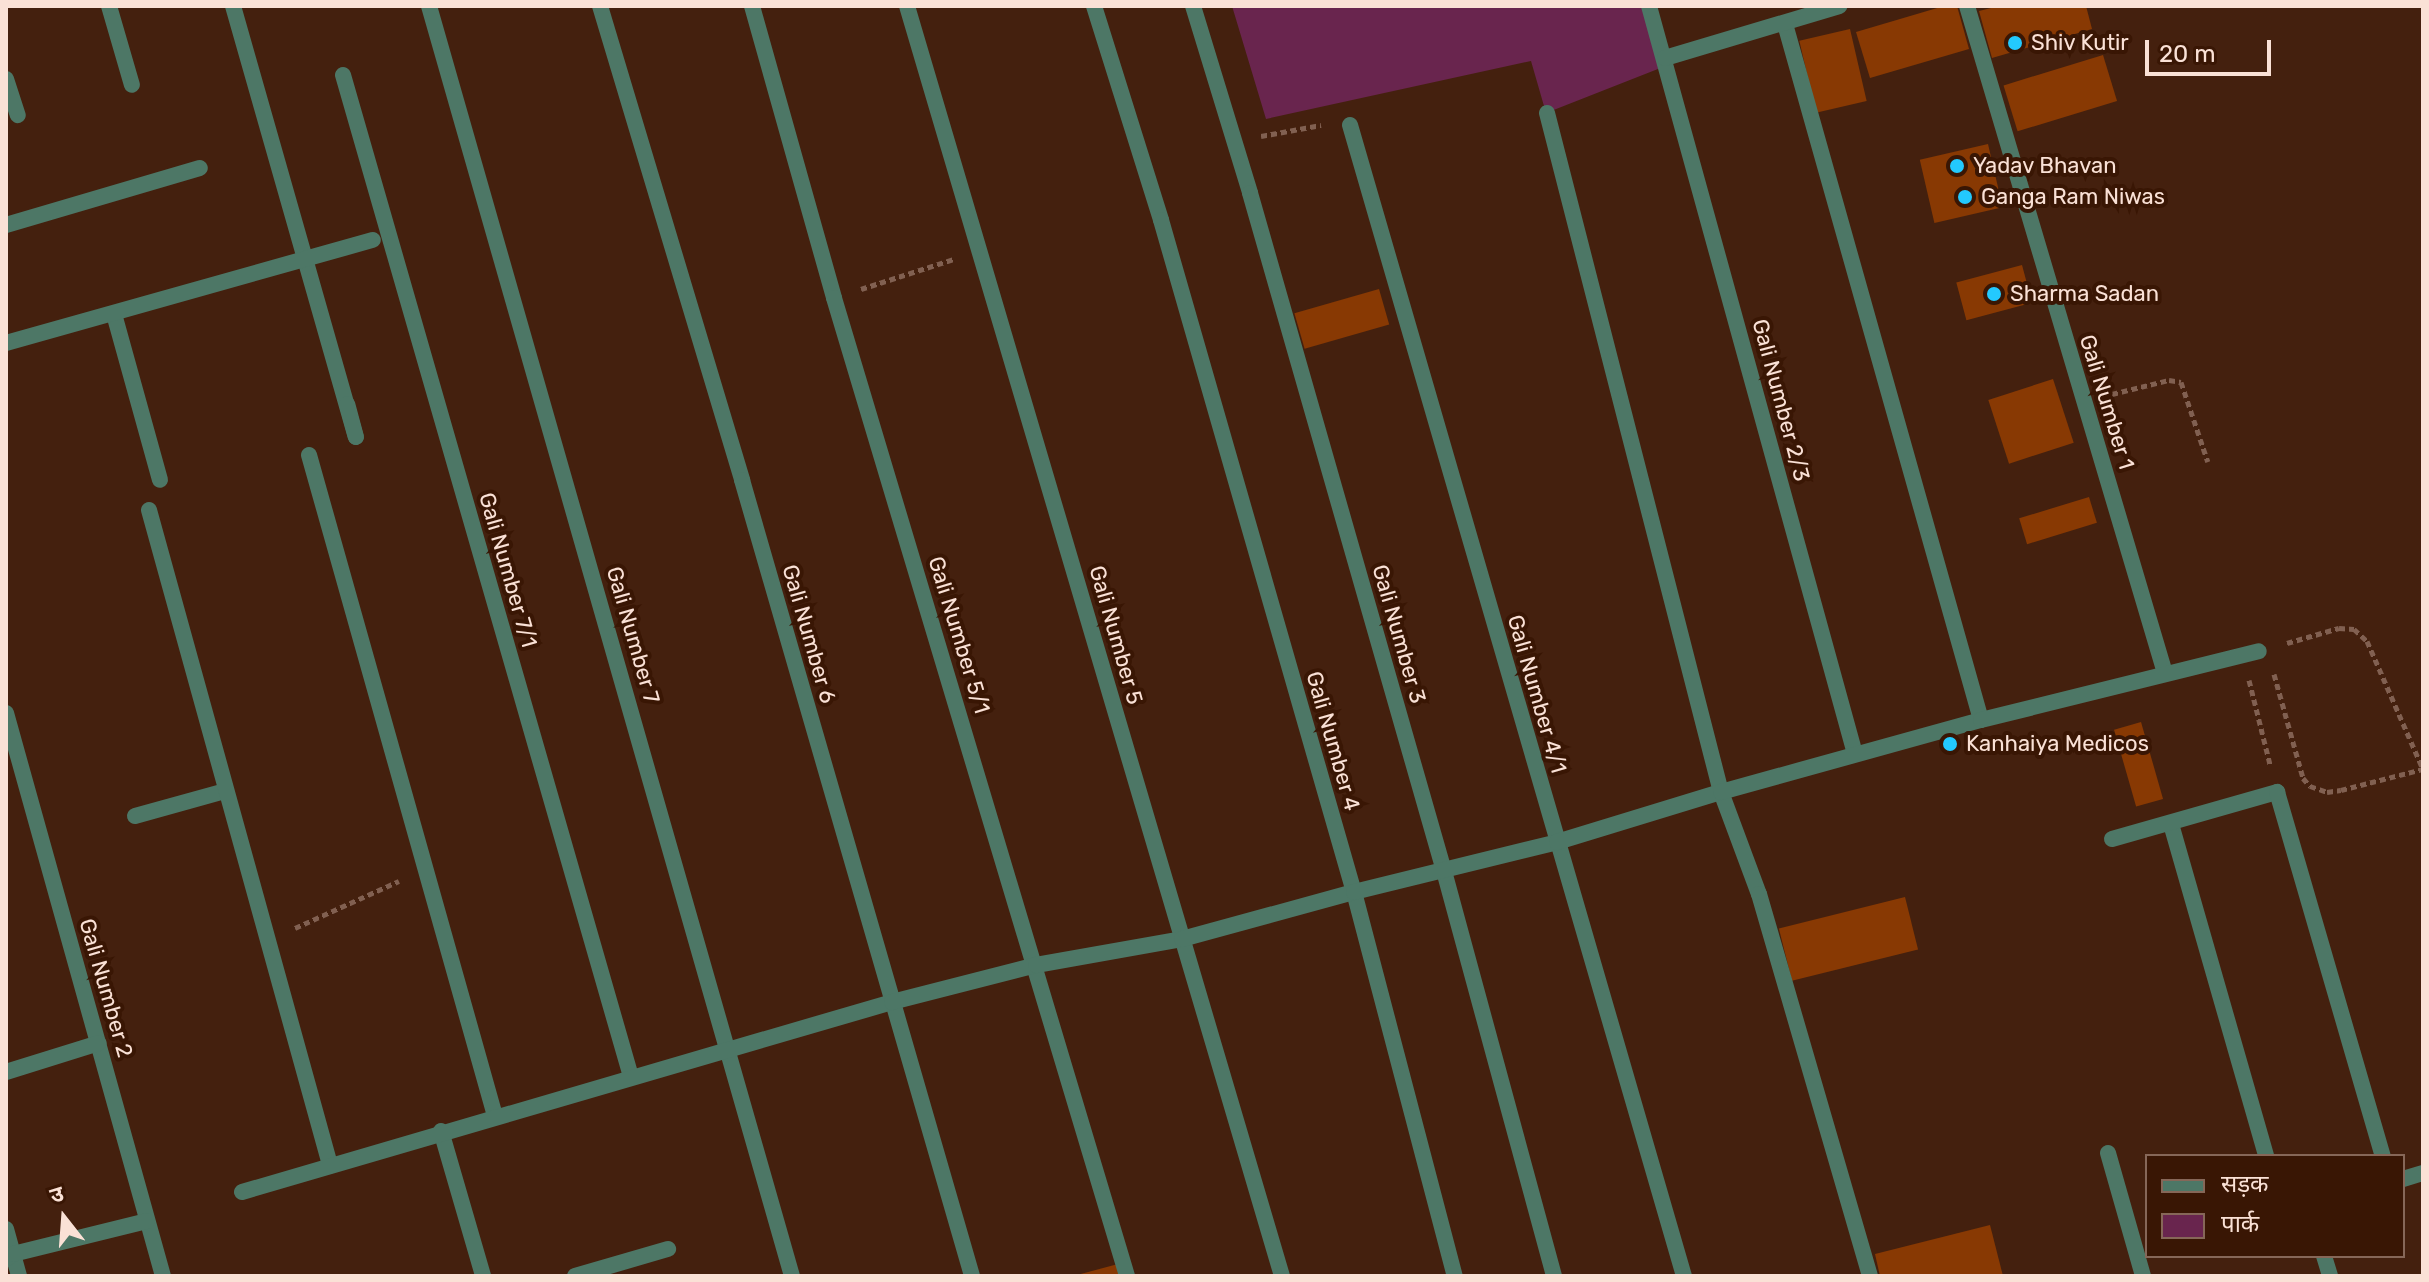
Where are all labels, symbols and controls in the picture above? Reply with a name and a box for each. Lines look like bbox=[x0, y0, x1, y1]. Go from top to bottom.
scale bar bbox=[2149, 24, 2275, 74]
place label: Shiv Kutir bbox=[2031, 30, 2129, 56]
marker: Shiv Kutir bbox=[2006, 34, 2024, 52]
text: 20 m bbox=[2159, 40, 2216, 68]
place label: Yadav Bhavan bbox=[1973, 153, 2117, 179]
marker: Yadav Bhavan bbox=[1948, 157, 1966, 175]
place label: Ganga Ram Niwas bbox=[1981, 184, 2165, 210]
marker: Ganga Ram Niwas bbox=[1956, 188, 1974, 206]
place label: Sharma Sadan bbox=[2010, 281, 2159, 307]
marker: Sharma Sadan bbox=[1985, 285, 2003, 303]
street label: Gali Number 2/3 bbox=[1747, 316, 1815, 484]
street label: Gali Number 1 bbox=[2074, 331, 2140, 473]
street label: Gali Number 7/1 bbox=[473, 489, 543, 651]
street label: Gali Number 5/1 bbox=[922, 553, 996, 717]
street label: Gali Number 6 bbox=[777, 561, 841, 707]
street label: Gali Number 3 bbox=[1367, 561, 1431, 707]
street label: Gali Number 5 bbox=[1084, 562, 1148, 708]
street label: Gali Number 7 bbox=[601, 563, 665, 707]
street label: Gali Number 4/1 bbox=[1502, 612, 1572, 776]
street label: Gali Number 4 bbox=[1300, 668, 1366, 814]
place label: Kanhaiya Medicos bbox=[1966, 731, 2149, 757]
marker: Kanhaiya Medicos bbox=[1941, 735, 1959, 753]
street label: Gali Number 2 bbox=[74, 915, 138, 1061]
legend bbox=[2145, 1154, 2405, 1258]
text: सड़क bbox=[2221, 1170, 2269, 1198]
north arrow bbox=[24, 1178, 104, 1258]
text: उ bbox=[47, 1180, 67, 1209]
text: पार्क bbox=[2221, 1210, 2259, 1238]

